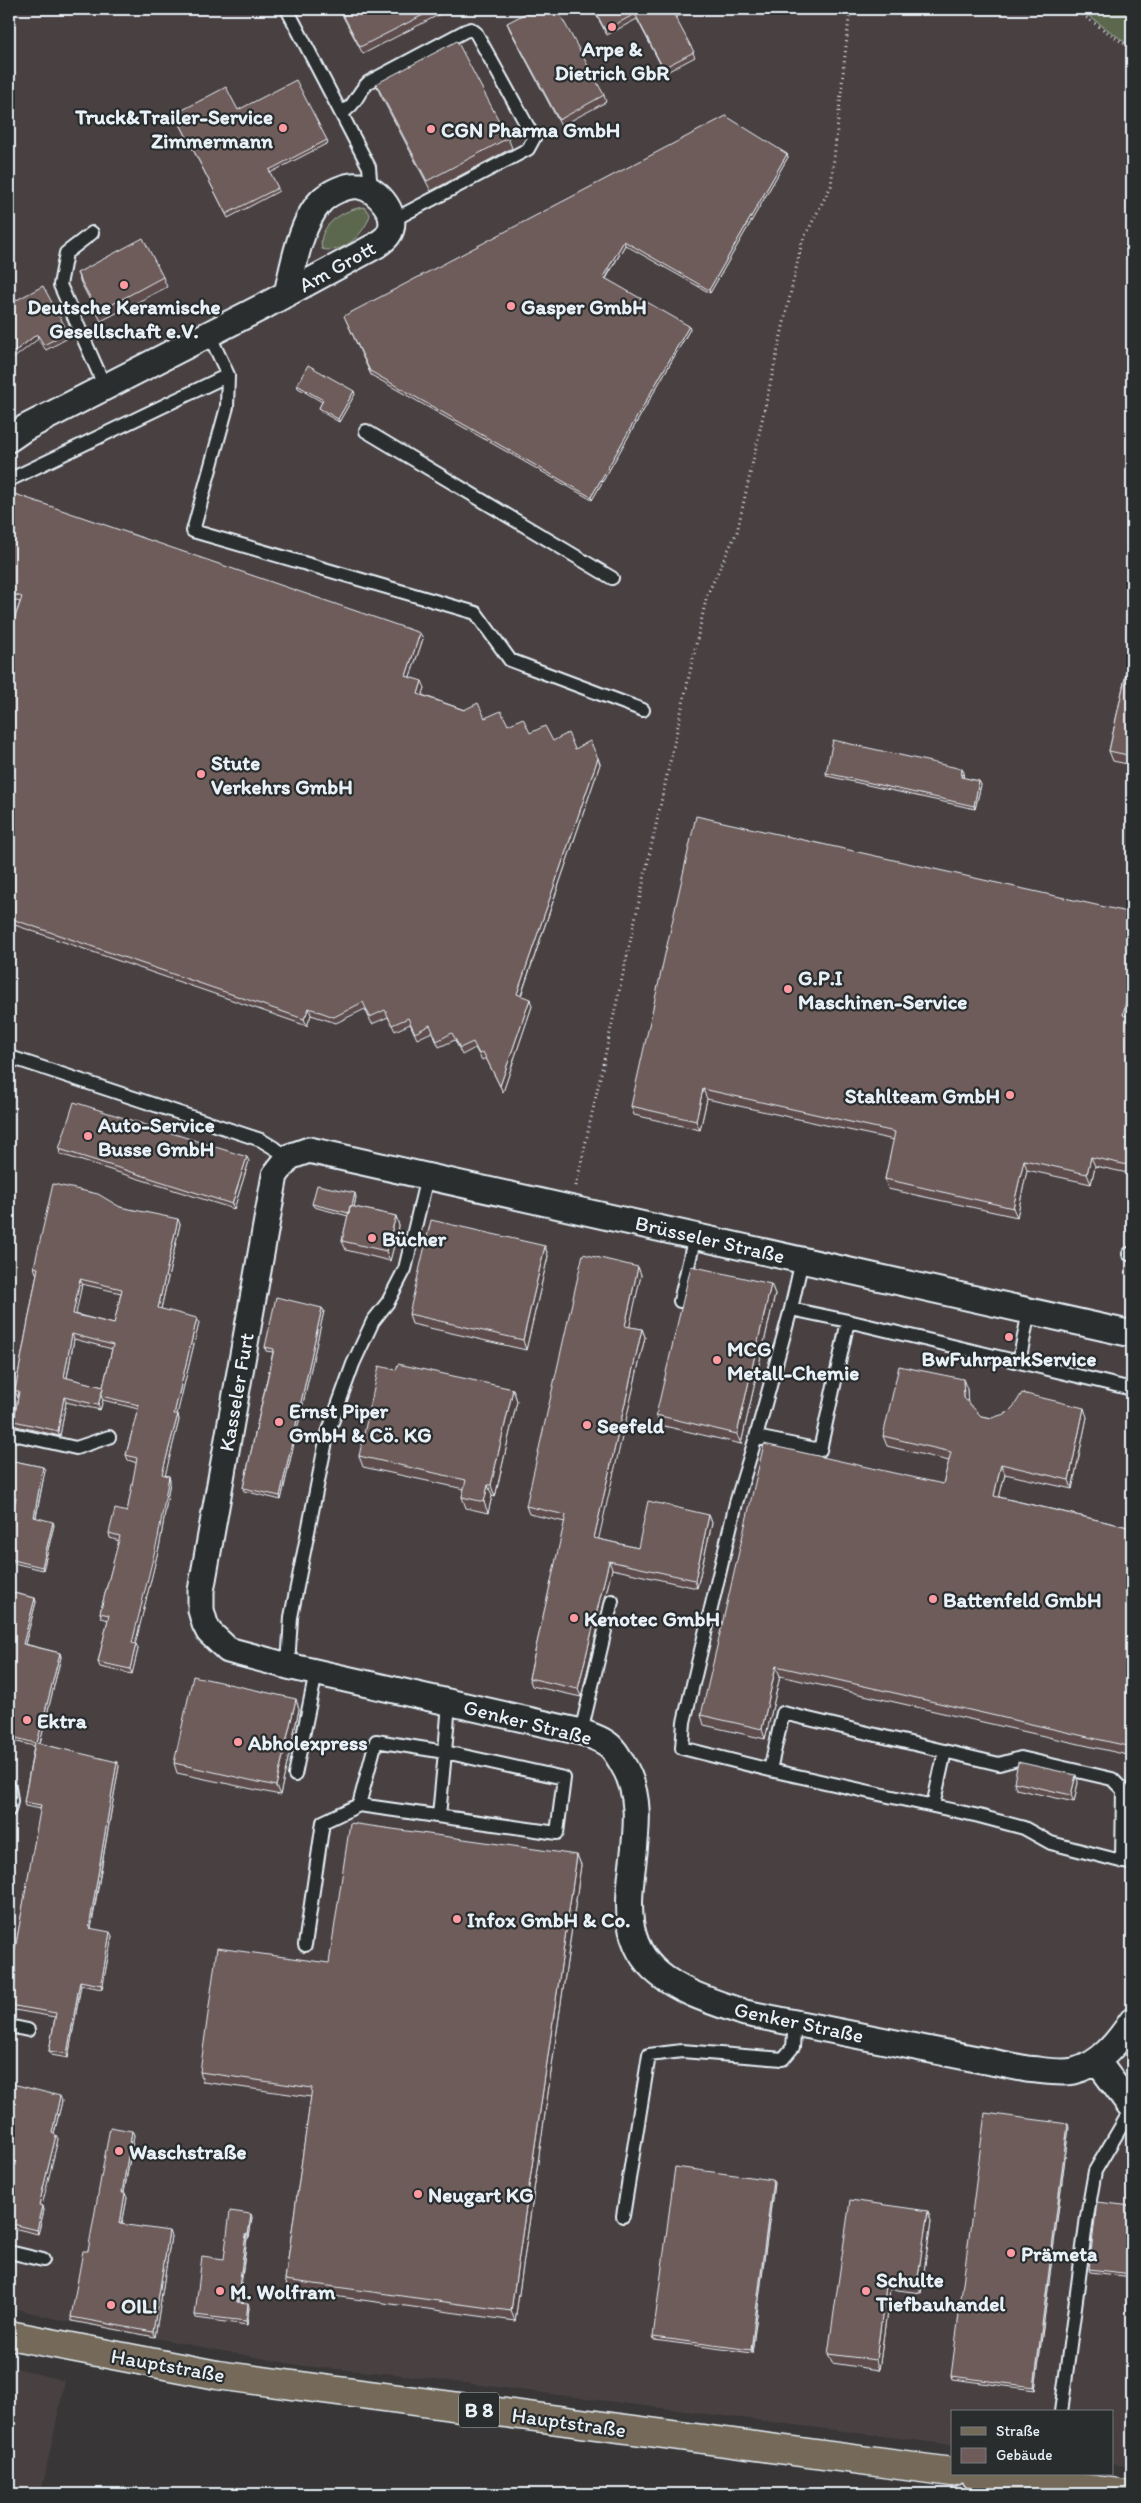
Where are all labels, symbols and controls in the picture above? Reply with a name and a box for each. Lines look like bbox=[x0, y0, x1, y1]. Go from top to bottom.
marker: Arpe & Dietrich GbR bbox=[606, 21, 618, 33]
place label: Arpe & Dietrich GbR bbox=[555, 36, 670, 85]
place label: Truck&Trailer-Service Zimmermann bbox=[74, 104, 273, 153]
place label: CGN Pharma GmbH bbox=[441, 117, 620, 142]
marker: Truck&Trailer-Service Zimmermann bbox=[277, 122, 289, 134]
marker: CGN Pharma GmbH bbox=[425, 123, 437, 135]
street label: Am Grott bbox=[294, 235, 380, 297]
marker: Deutsche Keramische Gesellschaft e.V. bbox=[118, 279, 130, 291]
place label: Deutsche Keramische Gesellschaft e.V. bbox=[27, 294, 221, 343]
place label: Gasper GmbH bbox=[521, 294, 647, 320]
marker: Gasper GmbH bbox=[505, 300, 517, 312]
place label: Stute Verkehrs GmbH bbox=[211, 750, 353, 799]
marker: Stute Verkehrs GmbH bbox=[195, 768, 207, 780]
place label: G.P.I Maschinen-Service bbox=[798, 965, 967, 1014]
marker: G.P.I Maschinen-Service bbox=[782, 983, 794, 995]
place label: Stahlteam GmbH bbox=[845, 1083, 1000, 1108]
marker: Stahlteam GmbH bbox=[1004, 1089, 1016, 1101]
place label: Auto-Service Busse GmbH bbox=[97, 1112, 215, 1161]
marker: Auto-Service Busse GmbH bbox=[82, 1130, 94, 1142]
street label: Brüsseler Straße bbox=[633, 1210, 787, 1268]
place label: Bücher bbox=[382, 1226, 447, 1251]
marker: Bücher bbox=[366, 1232, 378, 1244]
street label: Kasseler Furt bbox=[213, 1331, 259, 1453]
marker: BwFuhrparkService bbox=[1003, 1331, 1015, 1343]
place label: MCG Metall-Chemie bbox=[727, 1336, 859, 1385]
place label: BwFuhrparkService bbox=[922, 1346, 1096, 1372]
marker: MCG Metall-Chemie bbox=[711, 1354, 723, 1366]
place label: Ernst Piper GmbH & Cö. KG bbox=[289, 1398, 432, 1447]
place label: Seefeld bbox=[597, 1413, 665, 1438]
marker: Ernst Piper GmbH & Cö. KG bbox=[273, 1416, 285, 1428]
marker: Seefeld bbox=[581, 1419, 593, 1431]
place label: Battenfeld GmbH bbox=[943, 1587, 1102, 1612]
marker: Battenfeld GmbH bbox=[927, 1593, 939, 1605]
place label: Kenotec GmbH bbox=[584, 1606, 720, 1631]
marker: Kenotec GmbH bbox=[568, 1612, 580, 1624]
street label: Genker Straße bbox=[461, 1694, 595, 1750]
place label: Ektra bbox=[37, 1708, 88, 1733]
marker: Ektra bbox=[21, 1714, 33, 1726]
place label: Abholexpress bbox=[247, 1730, 368, 1756]
marker: Abholexpress bbox=[232, 1736, 244, 1748]
place label: Infox GmbH & Co. bbox=[467, 1907, 631, 1932]
marker: Infox GmbH & Co. bbox=[451, 1913, 463, 1925]
street label: Genker Straße bbox=[732, 1996, 866, 2048]
place label: Waschstraße bbox=[129, 2139, 247, 2164]
marker: Waschstraße bbox=[113, 2145, 125, 2157]
place label: Neugart KG bbox=[428, 2182, 534, 2208]
marker: Neugart KG bbox=[412, 2188, 424, 2200]
place label: Prämeta bbox=[1021, 2241, 1098, 2266]
marker: Prämeta bbox=[1005, 2247, 1017, 2259]
place label: Schulte Tiefbauhandel bbox=[875, 2267, 1006, 2316]
place label: M. Wolfram bbox=[230, 2279, 336, 2304]
marker: M. Wolfram bbox=[214, 2285, 226, 2297]
marker: Schulte Tiefbauhandel bbox=[860, 2285, 872, 2297]
place label: OIL! bbox=[121, 2293, 158, 2318]
marker: OIL! bbox=[105, 2299, 117, 2311]
street label: Hauptstraße bbox=[109, 2343, 227, 2387]
road number: B 8 bbox=[459, 2392, 499, 2428]
street label: Hauptstraße bbox=[510, 2402, 628, 2442]
legend bbox=[951, 2410, 1114, 2476]
text: Straße bbox=[996, 2422, 1040, 2440]
text: Gebäude bbox=[996, 2446, 1053, 2464]

